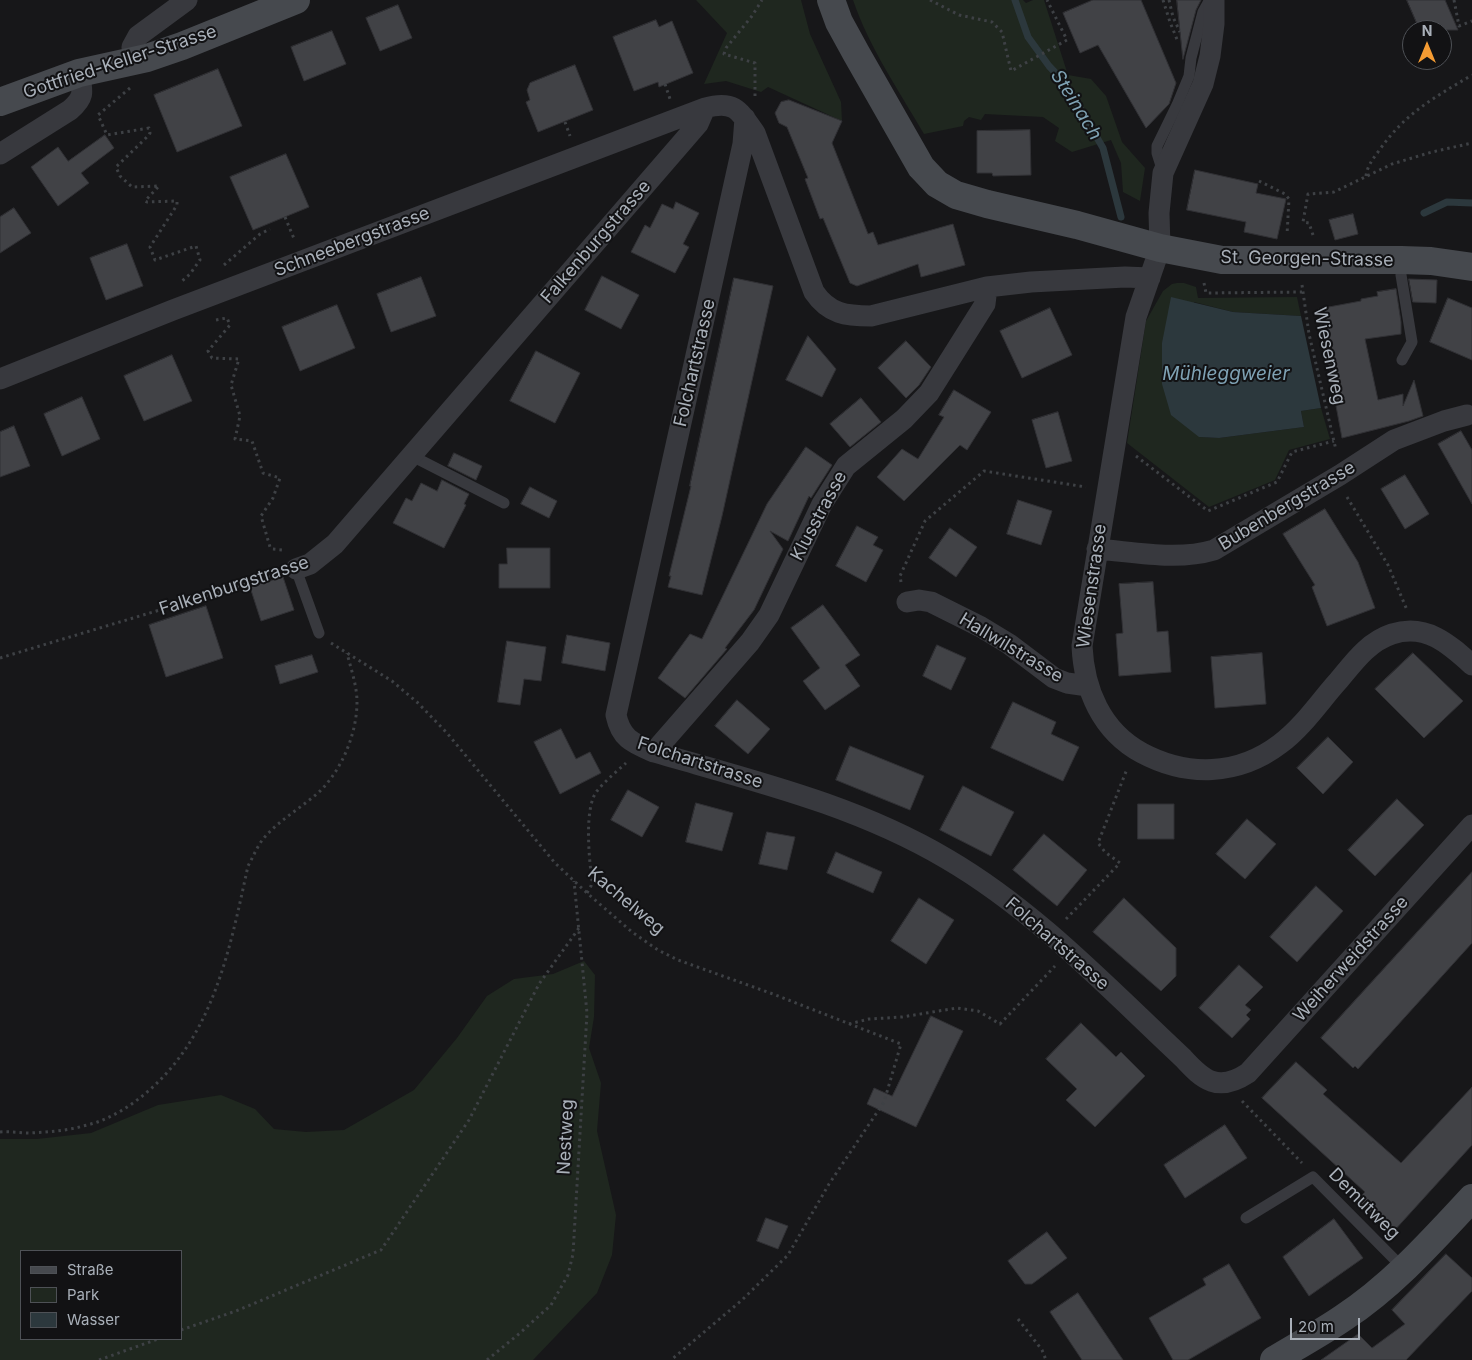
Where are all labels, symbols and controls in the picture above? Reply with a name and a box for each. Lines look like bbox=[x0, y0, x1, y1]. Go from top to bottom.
street label: Gottfried-Keller-Strasse bbox=[20, 20, 220, 104]
north arrow bbox=[1402, 20, 1452, 70]
text: N bbox=[1422, 22, 1432, 39]
water label: Steinach bbox=[1045, 66, 1107, 144]
street label: Falkenburgstrasse bbox=[537, 176, 655, 308]
street label: Schneebergstrasse bbox=[271, 202, 433, 282]
street label: St. Georgen-Strasse bbox=[1220, 247, 1394, 271]
street label: Folchartstrasse bbox=[670, 297, 720, 429]
street label: Wiesenweg bbox=[1308, 305, 1350, 407]
water label: Mühleggweier bbox=[1162, 363, 1290, 385]
street label: Bubenbergstrasse bbox=[1215, 457, 1359, 555]
street label: Klusstrasse bbox=[786, 468, 852, 564]
street label: Wiesenstrasse bbox=[1073, 523, 1111, 649]
street label: Falkenburgstrasse bbox=[156, 552, 312, 620]
street label: Hallwilstrasse bbox=[955, 609, 1067, 687]
street label: Folchartstrasse bbox=[635, 733, 765, 793]
street label: Kachelweg bbox=[583, 863, 669, 939]
street label: Weiherweidstrasse bbox=[1289, 892, 1413, 1026]
street label: Folchartstrasse bbox=[1001, 893, 1113, 995]
street label: Nestweg bbox=[553, 1099, 579, 1175]
street label: Demutweg bbox=[1324, 1164, 1404, 1244]
legend bbox=[20, 1250, 182, 1340]
text: Straße bbox=[67, 1260, 114, 1279]
text: Park bbox=[67, 1285, 99, 1304]
scale bar bbox=[1292, 1308, 1362, 1340]
text: Wasser bbox=[67, 1310, 120, 1329]
text: 20 m bbox=[1298, 1317, 1334, 1336]

